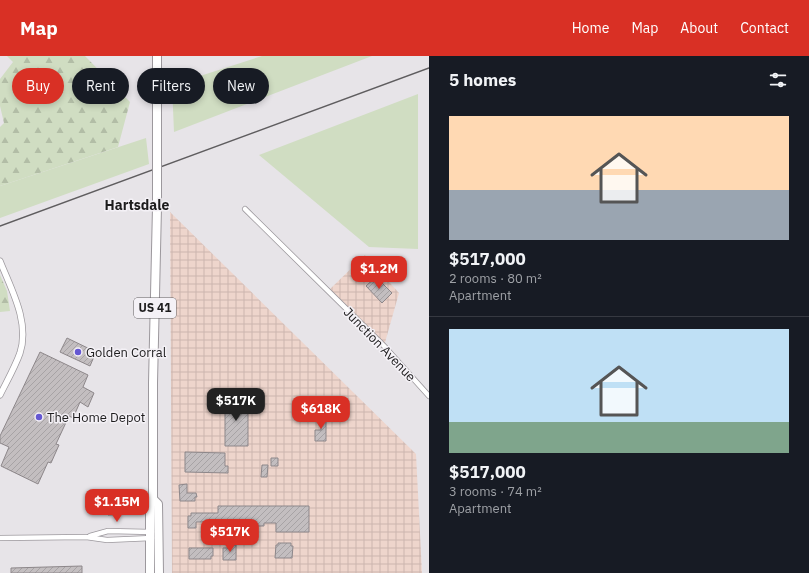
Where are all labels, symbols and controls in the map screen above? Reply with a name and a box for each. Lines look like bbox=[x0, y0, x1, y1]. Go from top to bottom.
text: Map bbox=[20, 16, 58, 40]
text: Home bbox=[572, 19, 609, 37]
text: Map bbox=[631, 19, 658, 37]
text: About bbox=[680, 19, 718, 37]
text: Contact bbox=[740, 19, 789, 37]
chip: Buy bbox=[12, 68, 64, 104]
chip: Rent bbox=[72, 68, 129, 104]
chip: Filters bbox=[137, 68, 205, 104]
chip: New bbox=[213, 68, 269, 104]
text: 5 homes bbox=[449, 69, 516, 91]
icon: filters bbox=[767, 69, 789, 91]
icon: home bbox=[583, 142, 655, 214]
district label: Hartsdale bbox=[105, 196, 170, 214]
text: $517,000 bbox=[449, 248, 526, 270]
pin: $1.2M bbox=[351, 256, 407, 290]
text: $1.2M bbox=[360, 260, 398, 277]
text: 2 rooms · 80 m² bbox=[449, 270, 542, 287]
text: Apartment bbox=[449, 287, 512, 304]
road number: US 41 bbox=[134, 298, 176, 318]
street label: Junction Avenue bbox=[340, 304, 419, 385]
place label: Golden Corral bbox=[86, 344, 167, 361]
marker: Golden Corral bbox=[73, 347, 83, 357]
icon: home bbox=[583, 355, 655, 427]
pin: $517K bbox=[208, 388, 264, 422]
text: $517K bbox=[216, 392, 256, 409]
pin: $618K bbox=[293, 396, 349, 430]
text: $618K bbox=[301, 400, 341, 417]
place label: The Home Depot bbox=[47, 409, 145, 426]
marker: The Home Depot bbox=[34, 412, 44, 422]
text: $517,000 bbox=[449, 461, 526, 483]
text: 3 rooms · 74 m² bbox=[449, 483, 542, 500]
pin: $1.15M bbox=[84, 489, 150, 523]
text: $1.15M bbox=[94, 493, 140, 510]
text: Apartment bbox=[449, 500, 512, 517]
pin: $517K bbox=[202, 519, 258, 553]
text: $517K bbox=[210, 523, 250, 540]

